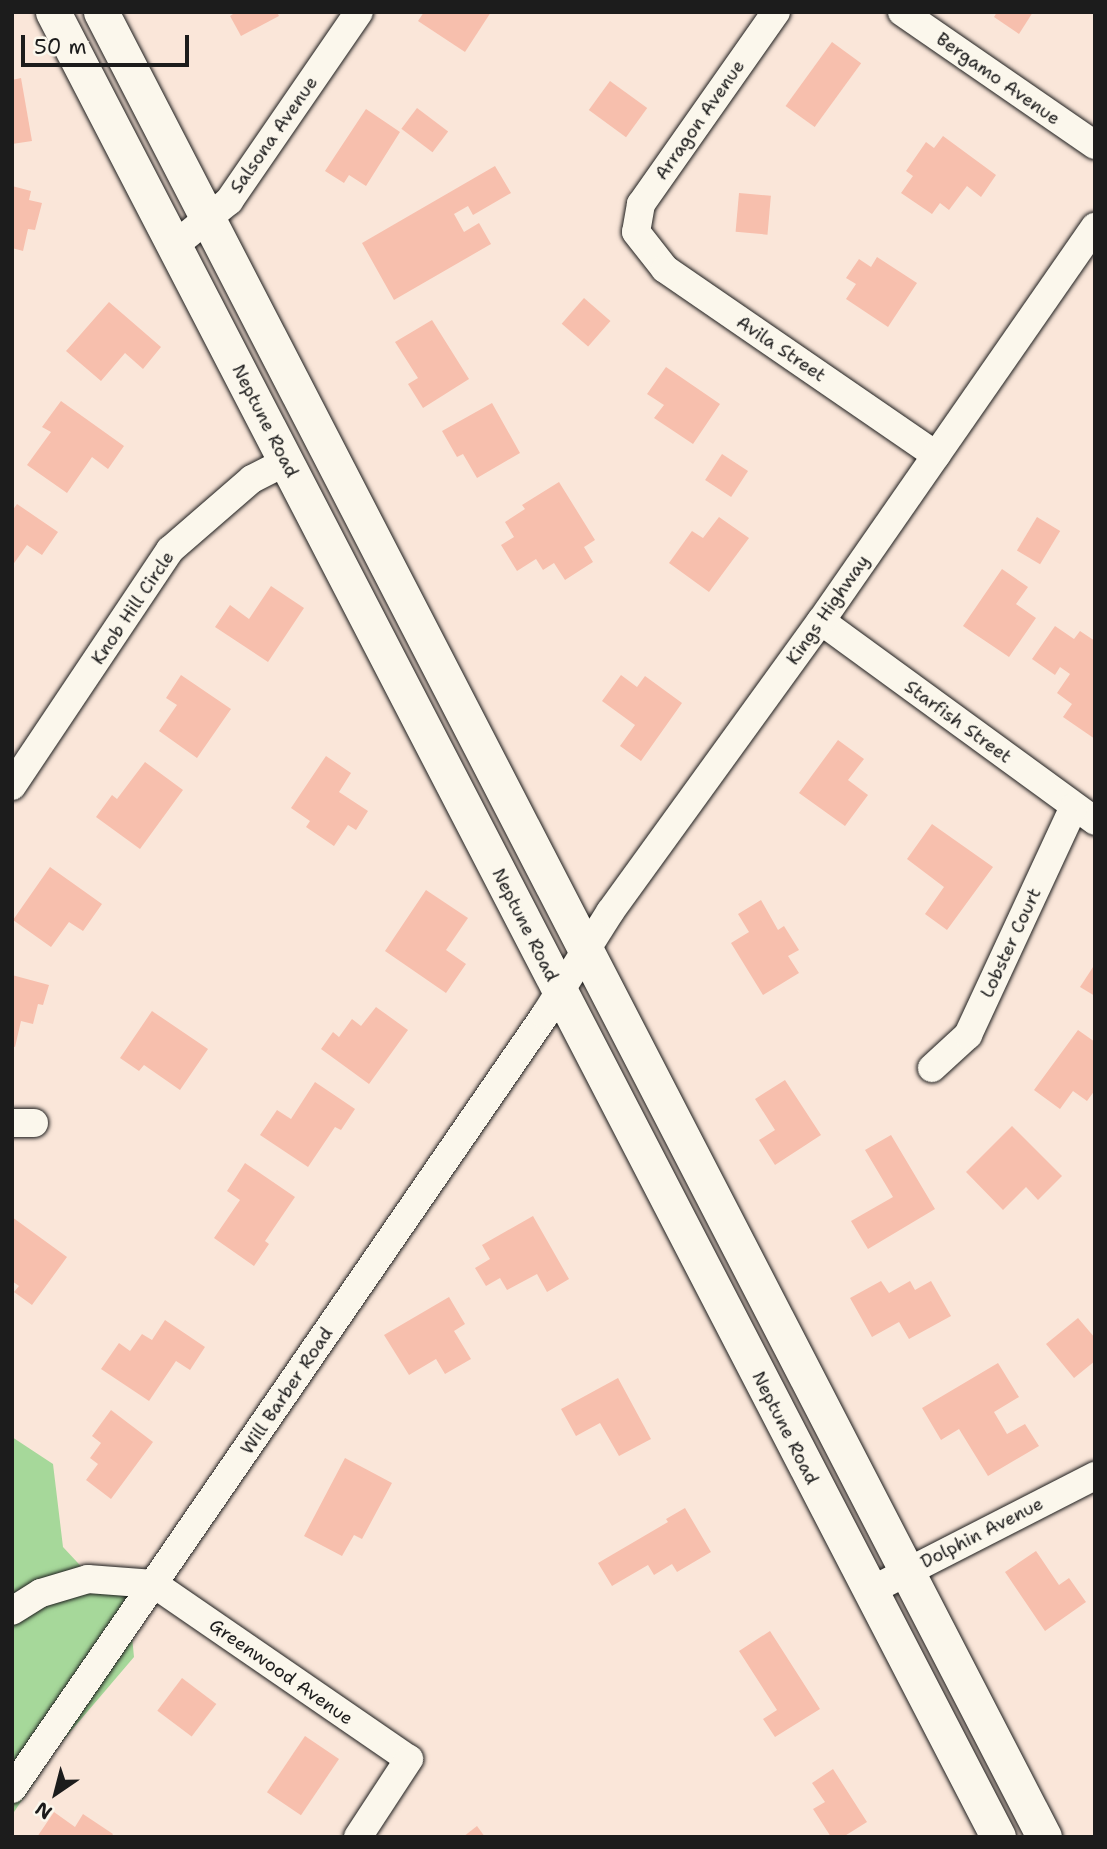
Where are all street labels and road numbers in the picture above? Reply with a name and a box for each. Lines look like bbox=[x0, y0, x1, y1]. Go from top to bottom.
street label: Bergamo Avenue bbox=[932, 28, 1064, 130]
street label: Arragon Avenue bbox=[651, 56, 749, 184]
street label: Salsona Avenue bbox=[226, 72, 322, 198]
street label: Avila Street bbox=[732, 311, 830, 387]
street label: Neptune Road bbox=[227, 361, 303, 481]
street label: Knob Hill Circle bbox=[87, 547, 179, 669]
street label: Kings Highway bbox=[782, 551, 874, 669]
street label: Starfish Street bbox=[900, 676, 1016, 768]
street label: Neptune Road bbox=[487, 865, 563, 985]
street label: Lobster Court bbox=[976, 885, 1046, 1001]
street label: Will Barber Road bbox=[236, 1323, 338, 1459]
street label: Neptune Road bbox=[747, 1368, 823, 1488]
street label: Dolphin Avenue bbox=[917, 1493, 1047, 1573]
street label: Greenwood Avenue bbox=[205, 1614, 357, 1730]

